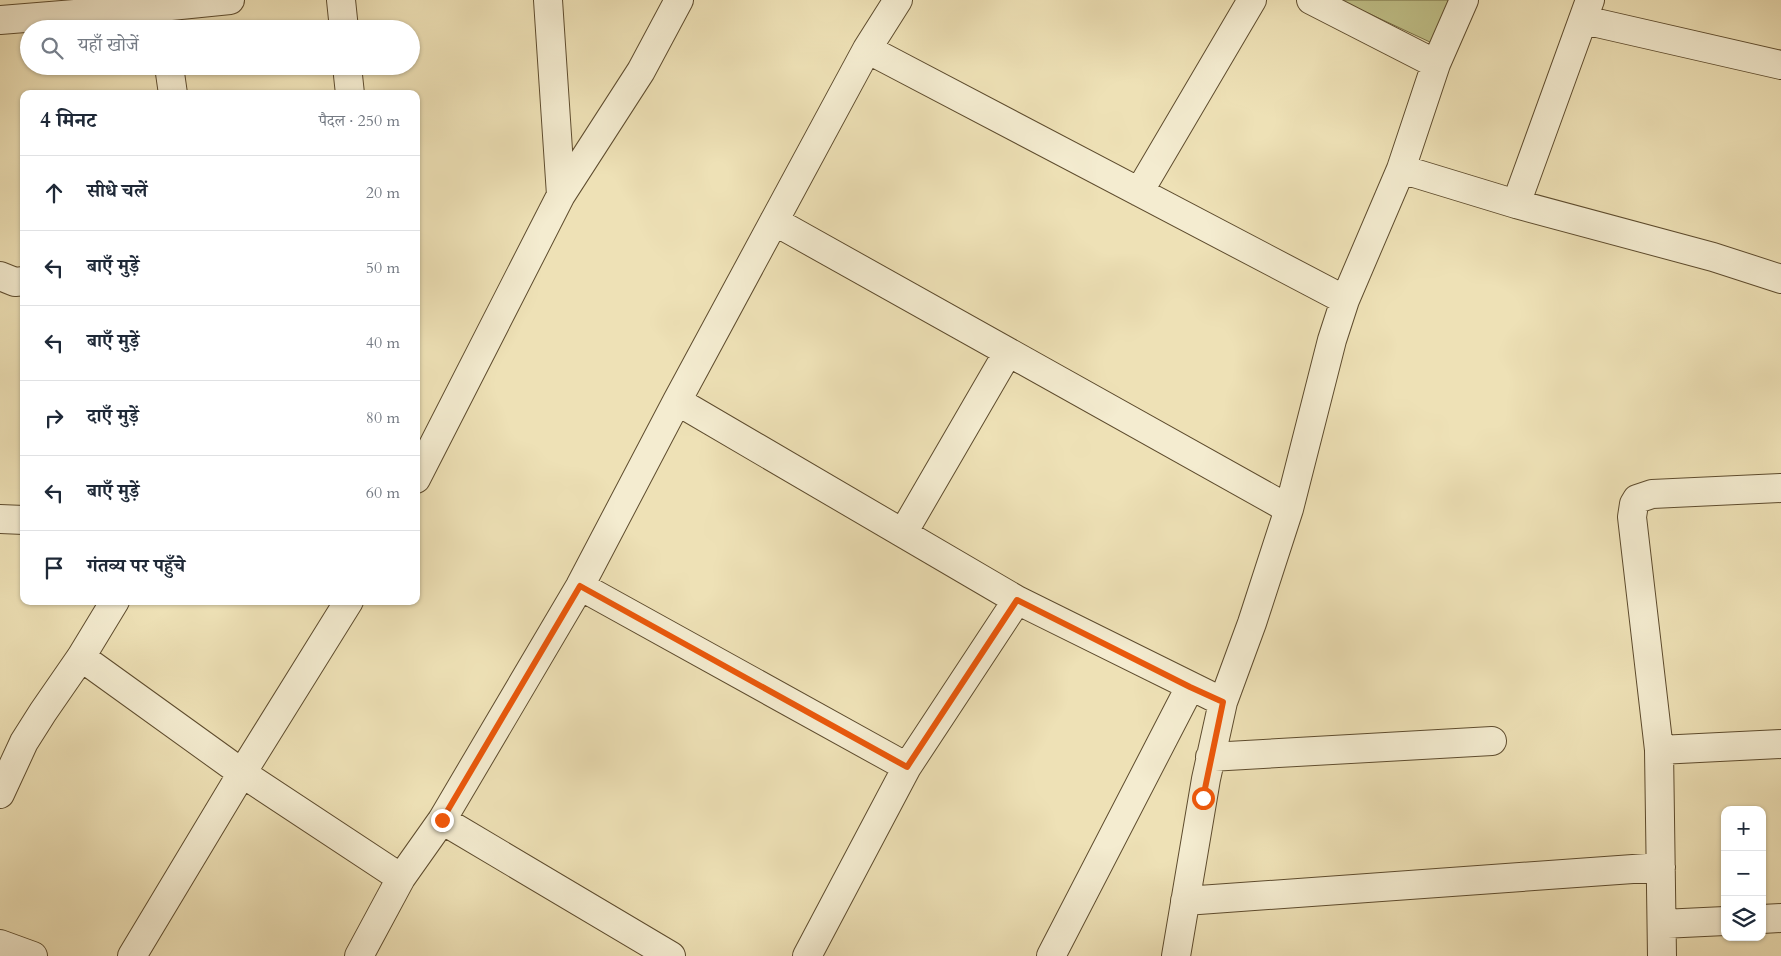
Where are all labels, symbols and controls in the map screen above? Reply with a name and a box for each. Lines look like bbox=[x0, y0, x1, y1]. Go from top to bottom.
search box bbox=[20, 20, 420, 75]
text: यहाँ खोजें bbox=[78, 32, 139, 58]
icon: search bbox=[38, 34, 66, 62]
text: 4 मिनट bbox=[40, 106, 96, 135]
text: पैदल · 250 m bbox=[319, 110, 400, 132]
text: सीधे चलें bbox=[87, 178, 147, 204]
icon: ahead bbox=[40, 179, 68, 207]
text: 20 m bbox=[366, 182, 400, 204]
text: बाएँ मुड़ें bbox=[87, 253, 139, 279]
icon: left bbox=[40, 254, 68, 282]
text: 50 m bbox=[366, 257, 400, 279]
text: बाएँ मुड़ें bbox=[87, 328, 139, 354]
icon: left bbox=[40, 329, 68, 357]
text: 40 m bbox=[366, 332, 400, 354]
text: दाएँ मुड़ें bbox=[87, 403, 139, 429]
icon: right bbox=[40, 404, 68, 432]
text: 80 m bbox=[366, 407, 400, 429]
text: बाएँ मुड़ें bbox=[87, 478, 139, 504]
icon: left bbox=[40, 479, 68, 507]
text: 60 m bbox=[366, 482, 400, 504]
text: गंतव्य पर पहुँचे bbox=[87, 553, 185, 579]
icon: arrive bbox=[40, 554, 68, 582]
route start bbox=[1192, 787, 1215, 810]
map controls bbox=[1721, 806, 1766, 941]
button: + bbox=[1721, 806, 1766, 851]
route end bbox=[431, 809, 454, 832]
button: − bbox=[1721, 851, 1766, 896]
button: layers bbox=[1721, 896, 1766, 941]

